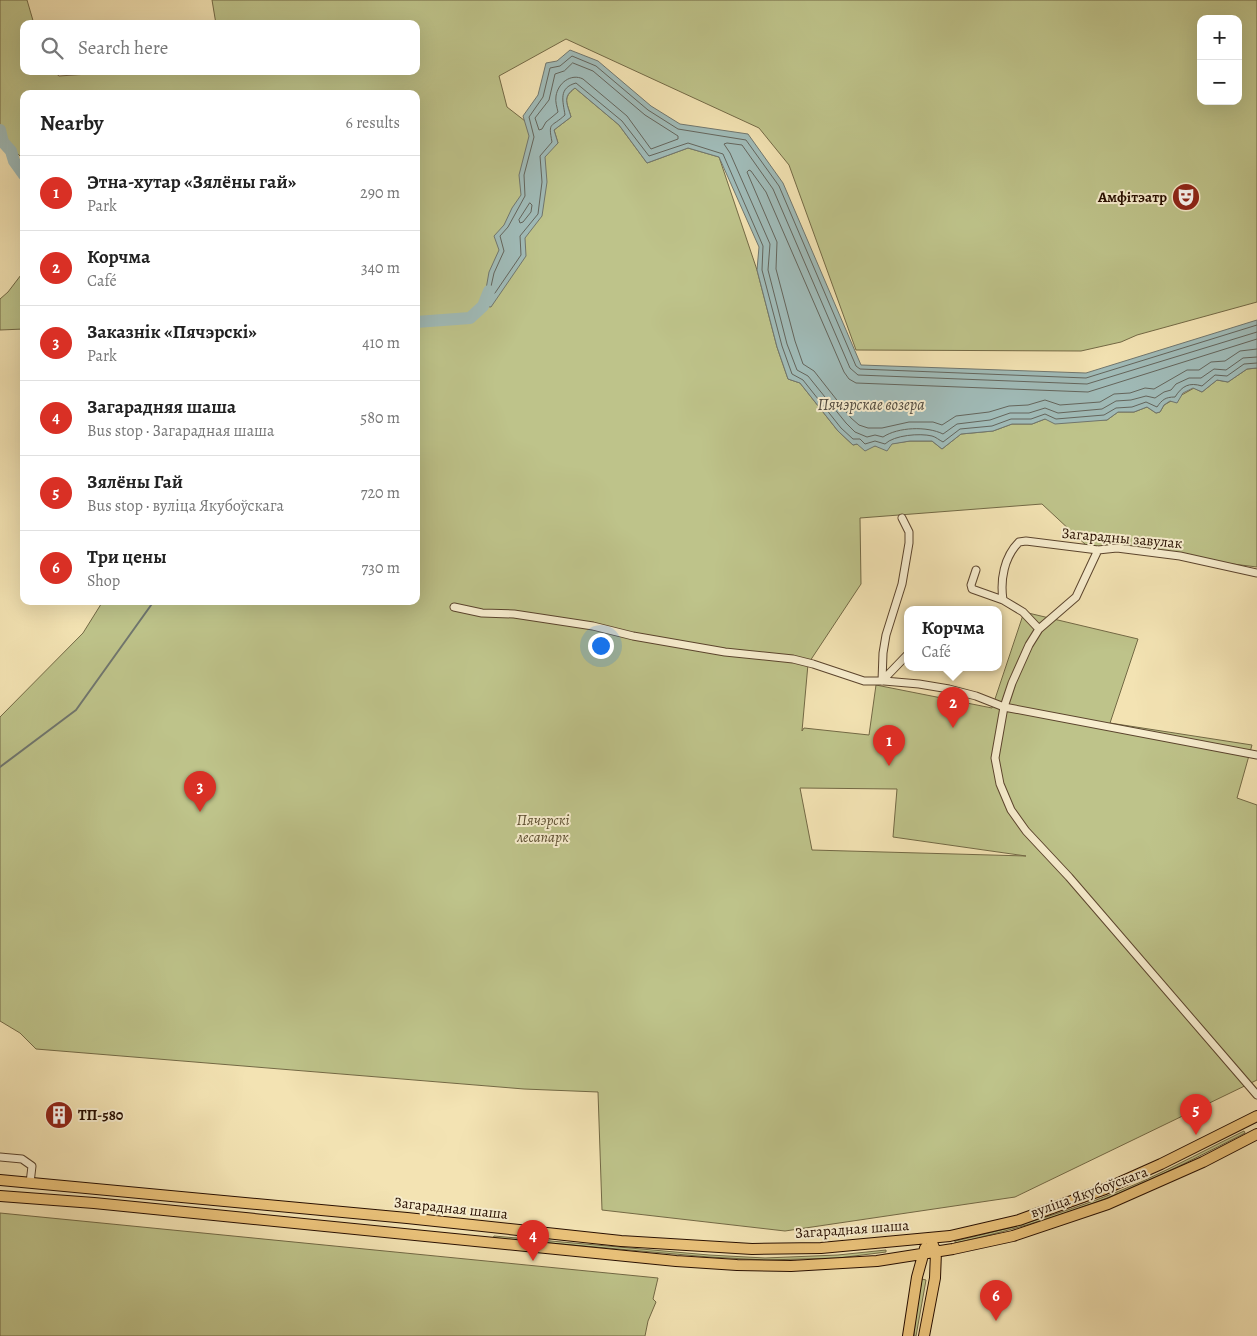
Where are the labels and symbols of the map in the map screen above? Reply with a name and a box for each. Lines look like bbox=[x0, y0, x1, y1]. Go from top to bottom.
theatre icon: Амфітэатр bbox=[1171, 182, 1201, 212]
place label: Амфітэатр bbox=[1097, 187, 1167, 207]
water label: Пячэрскае возера bbox=[817, 394, 925, 416]
street label: Загарадны завулак bbox=[1061, 523, 1184, 553]
your location bbox=[588, 633, 614, 659]
pin: 2 bbox=[937, 687, 969, 728]
pin: 1 bbox=[873, 725, 905, 766]
pin: 3 bbox=[184, 771, 216, 812]
park label: Пячэрскі лесапарк bbox=[516, 810, 569, 847]
pin: 5 bbox=[1180, 1094, 1212, 1135]
building icon: ТП-580 bbox=[44, 1100, 74, 1130]
place label: ТП-580 bbox=[78, 1105, 124, 1125]
street label: вуліца Якубоўскага bbox=[1028, 1161, 1150, 1222]
street label: Загарадная шаша bbox=[393, 1192, 509, 1224]
street label: Загарадная шаша bbox=[794, 1215, 910, 1243]
pin: 4 bbox=[517, 1220, 549, 1261]
pin: 6 bbox=[980, 1280, 1012, 1321]

